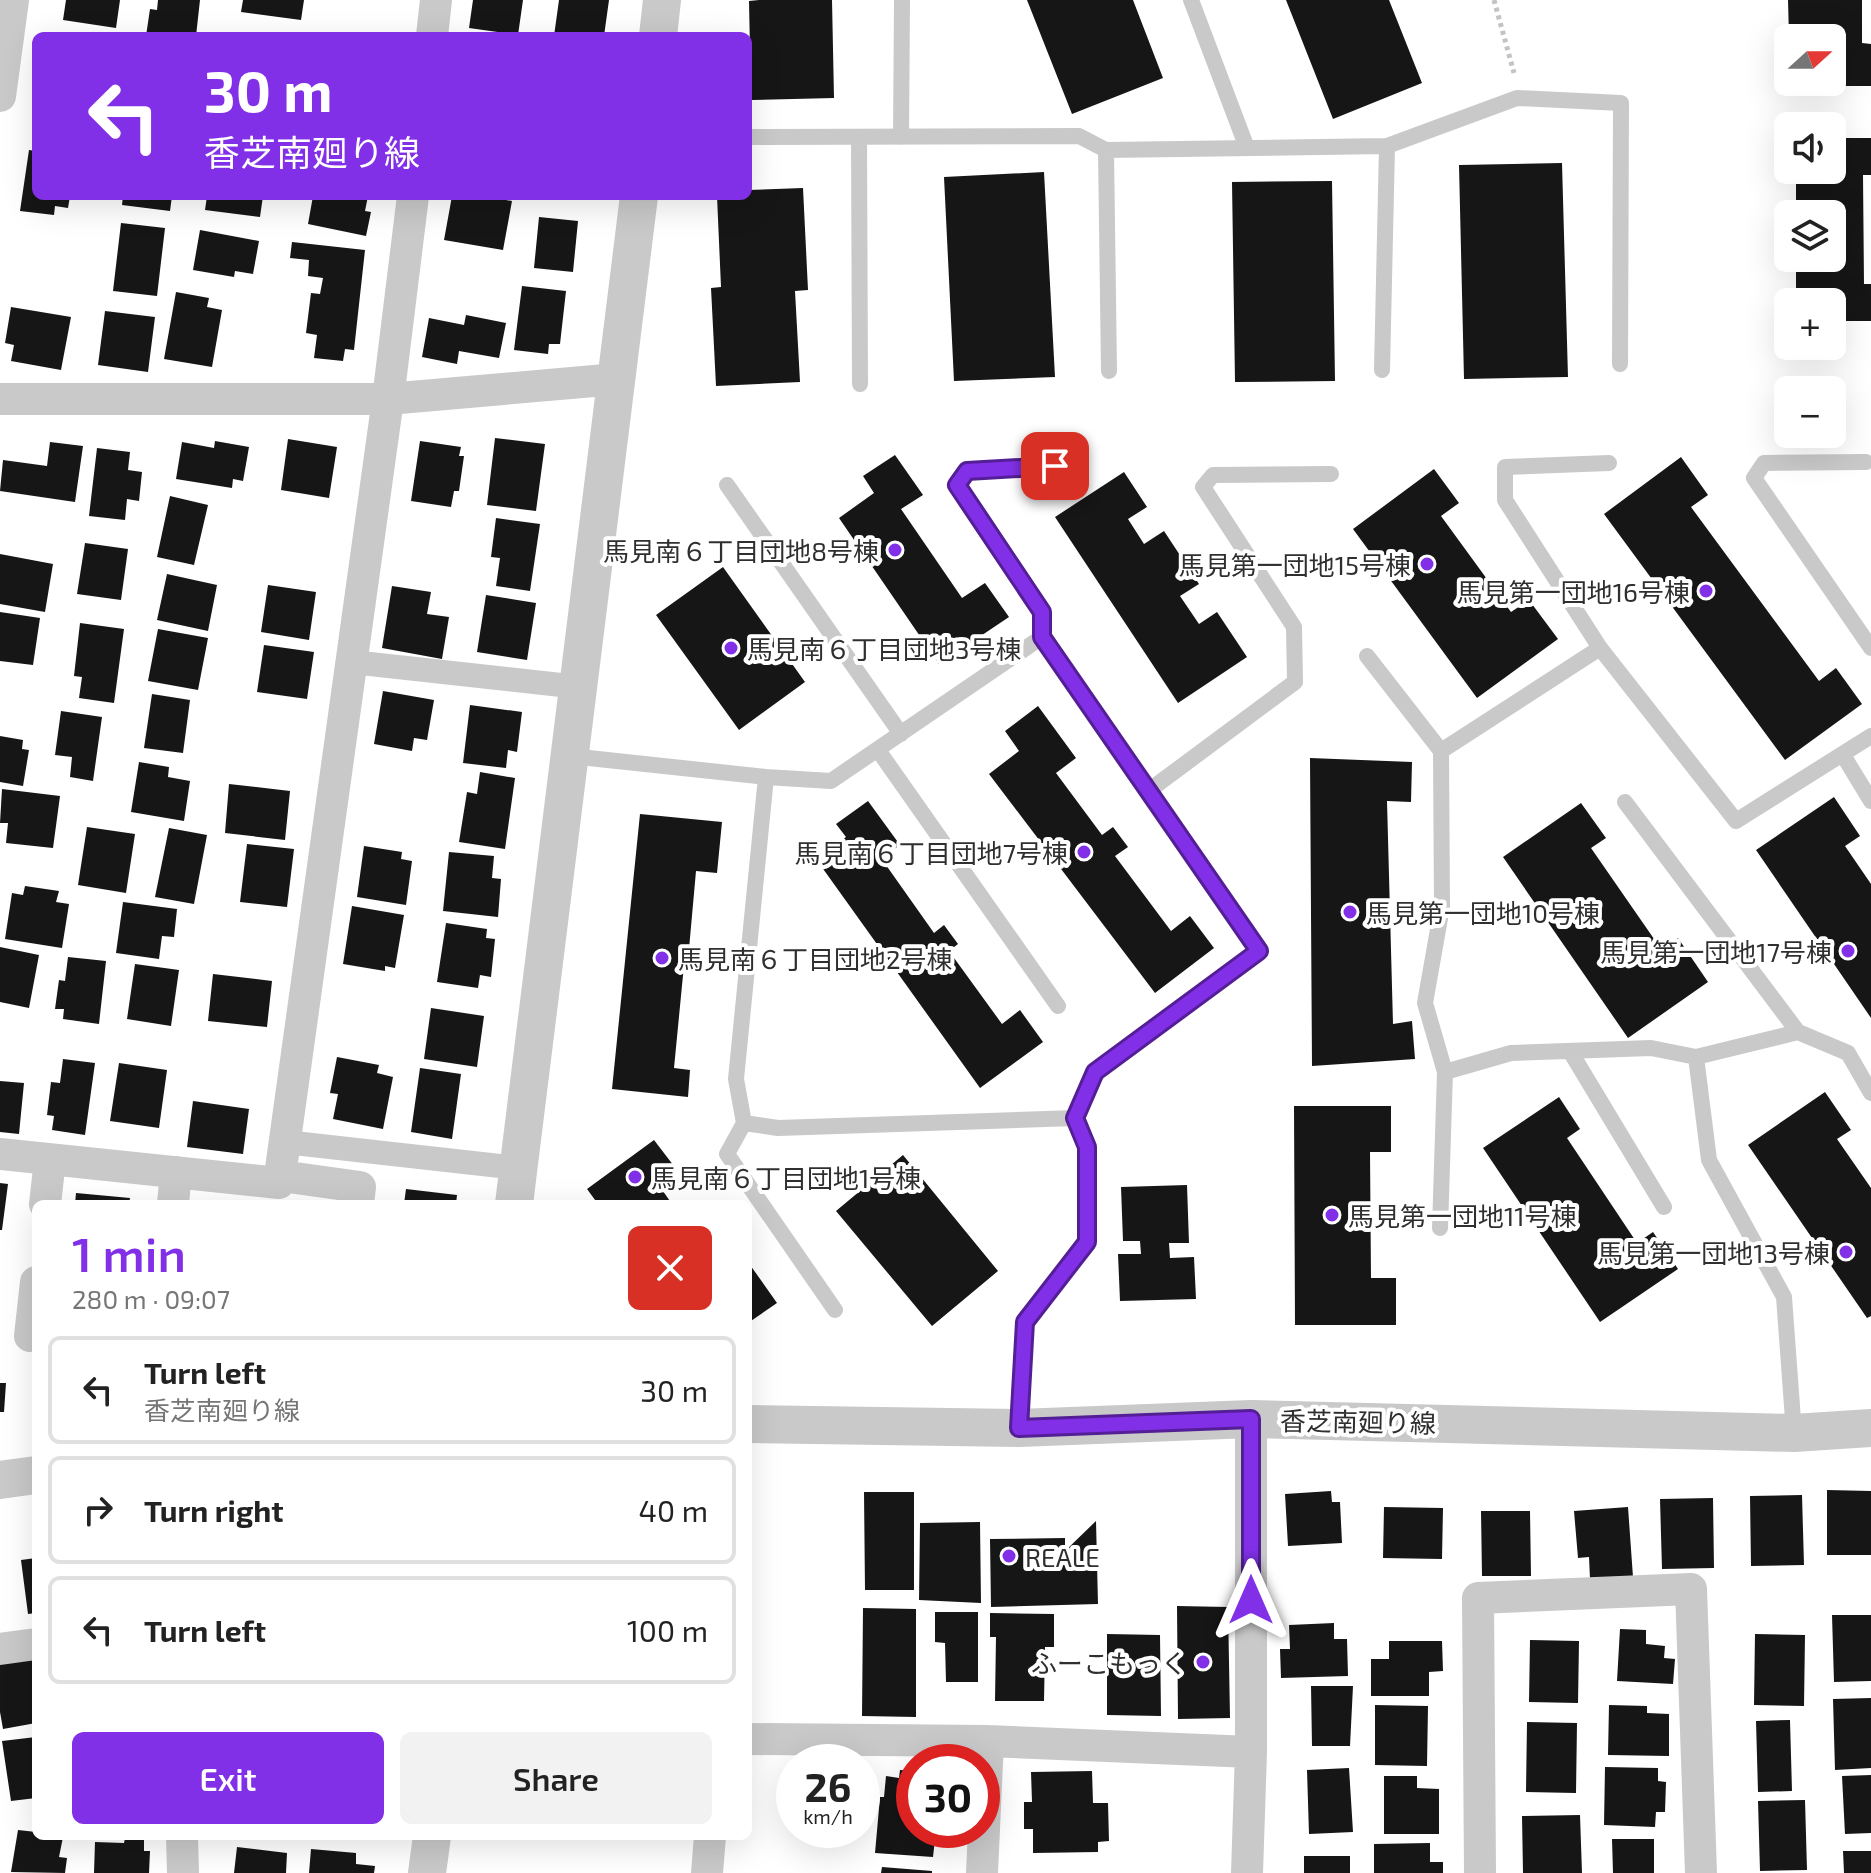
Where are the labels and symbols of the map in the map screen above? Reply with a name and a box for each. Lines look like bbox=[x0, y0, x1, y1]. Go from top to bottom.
north arrow bbox=[1774, 24, 1846, 96]
pin bbox=[1021, 432, 1089, 500]
place label: 馬見南６丁目団地8号棟 bbox=[603, 535, 879, 566]
marker: 馬見南６丁目団地8号棟 bbox=[886, 541, 904, 559]
place label: 馬見第一団地15号棟 bbox=[1179, 549, 1411, 580]
marker: 馬見第一団地15号棟 bbox=[1418, 555, 1436, 573]
place label: 馬見第一団地16号棟 bbox=[1457, 576, 1690, 607]
marker: 馬見第一団地16号棟 bbox=[1697, 582, 1715, 600]
place label: 馬見南６丁目団地3号棟 bbox=[747, 633, 1021, 664]
marker: 馬見南６丁目団地3号棟 bbox=[722, 639, 740, 657]
place label: 馬見南６丁目団地7号棟 bbox=[795, 837, 1068, 868]
marker: 馬見南６丁目団地7号棟 bbox=[1075, 843, 1093, 861]
place label: 馬見第一団地10号棟 bbox=[1366, 897, 1600, 928]
marker: 馬見第一団地10号棟 bbox=[1341, 903, 1359, 921]
place label: 馬見第一団地17号棟 bbox=[1600, 936, 1832, 967]
marker: 馬見第一団地17号棟 bbox=[1839, 942, 1857, 960]
place label: 馬見南６丁目団地2号棟 bbox=[678, 943, 953, 974]
marker: 馬見南６丁目団地2号棟 bbox=[653, 949, 671, 967]
place label: 馬見南６丁目団地1号棟 bbox=[651, 1162, 921, 1193]
marker: 馬見南６丁目団地1号棟 bbox=[626, 1168, 644, 1186]
place label: 馬見第一団地11号棟 bbox=[1348, 1200, 1577, 1231]
marker: 馬見第一団地11号棟 bbox=[1323, 1206, 1341, 1224]
place label: 馬見第一団地13号棟 bbox=[1597, 1237, 1830, 1268]
marker: 馬見第一団地13号棟 bbox=[1837, 1243, 1855, 1261]
street label: 香芝南廻り線 bbox=[1280, 1404, 1436, 1438]
place label: REALE bbox=[1025, 1541, 1100, 1572]
marker: REALE bbox=[1000, 1547, 1018, 1565]
position arrow bbox=[1209, 1558, 1293, 1642]
place label: ふーこもっく bbox=[1031, 1647, 1187, 1678]
marker: ふーこもっく bbox=[1194, 1653, 1212, 1671]
speed limit sign: 30 bbox=[896, 1744, 1000, 1848]

